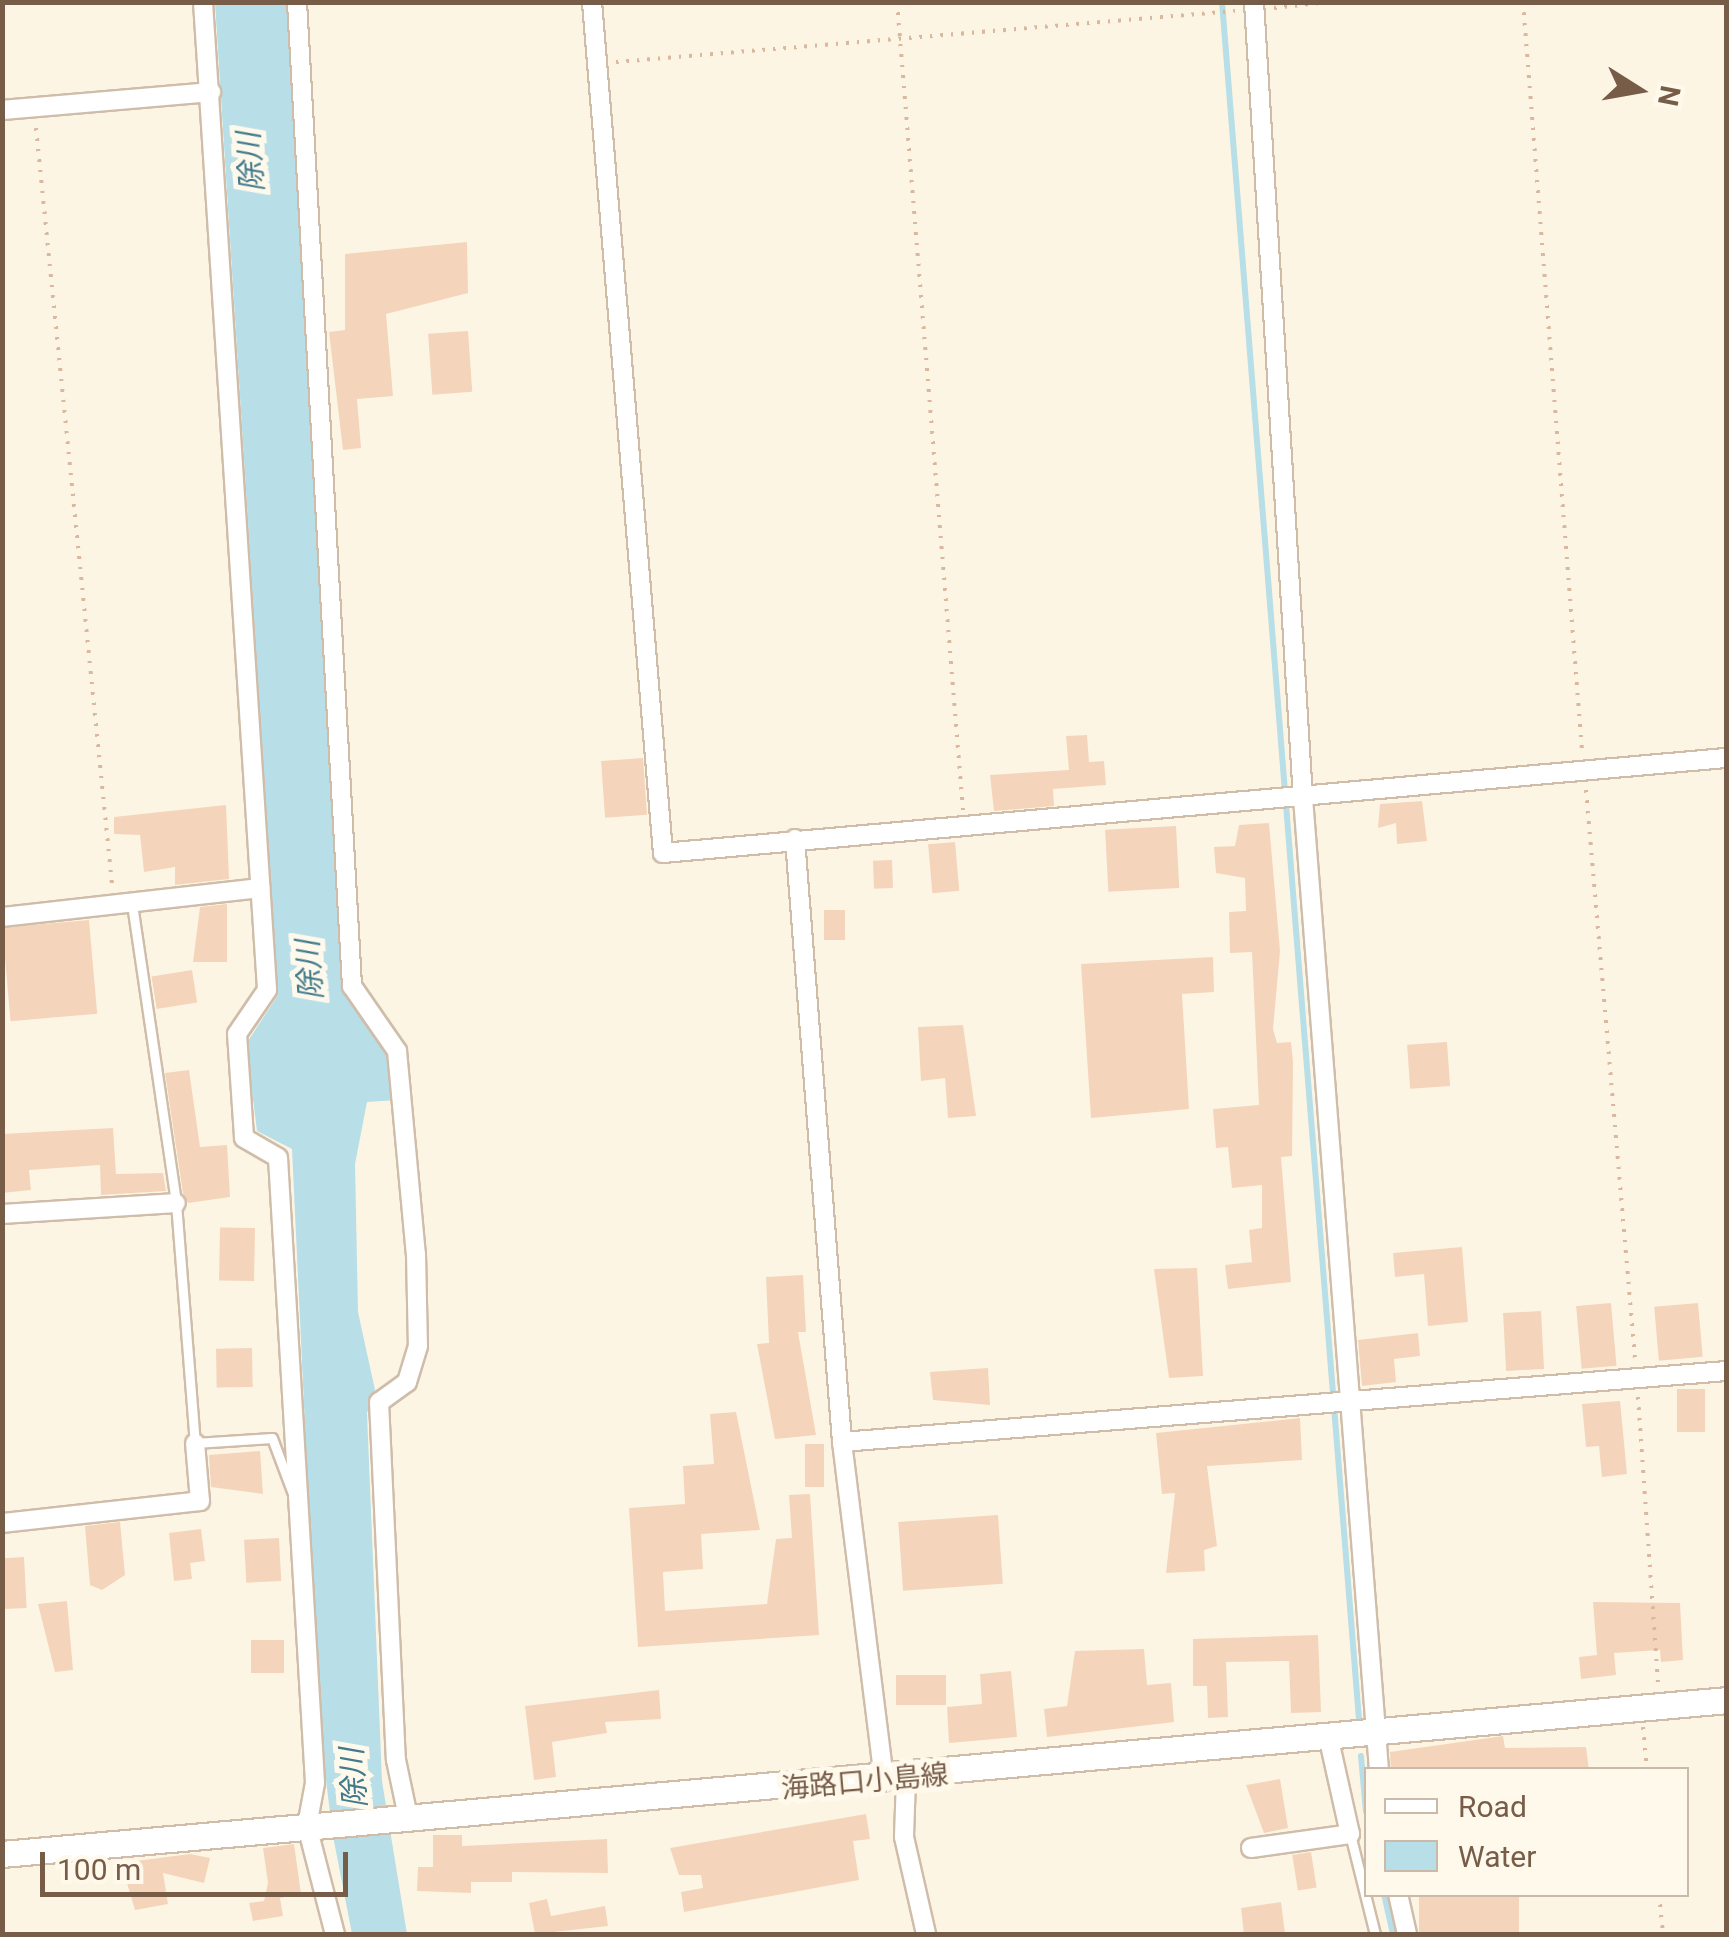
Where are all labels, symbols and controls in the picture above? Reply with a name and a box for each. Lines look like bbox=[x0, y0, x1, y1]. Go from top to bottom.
north arrow bbox=[1589, 40, 1689, 140]
text: N bbox=[1651, 83, 1687, 109]
water label: 除川 bbox=[231, 131, 271, 193]
water label: 除川 bbox=[290, 939, 330, 1001]
water label: 除川 bbox=[334, 1747, 374, 1809]
street label: 海路口小島線 bbox=[780, 1758, 950, 1806]
legend bbox=[1364, 1767, 1689, 1897]
text: Road bbox=[1458, 1789, 1527, 1824]
scale bar bbox=[45, 1832, 352, 1894]
text: Water bbox=[1458, 1839, 1536, 1874]
text: 100 m bbox=[57, 1852, 141, 1887]

